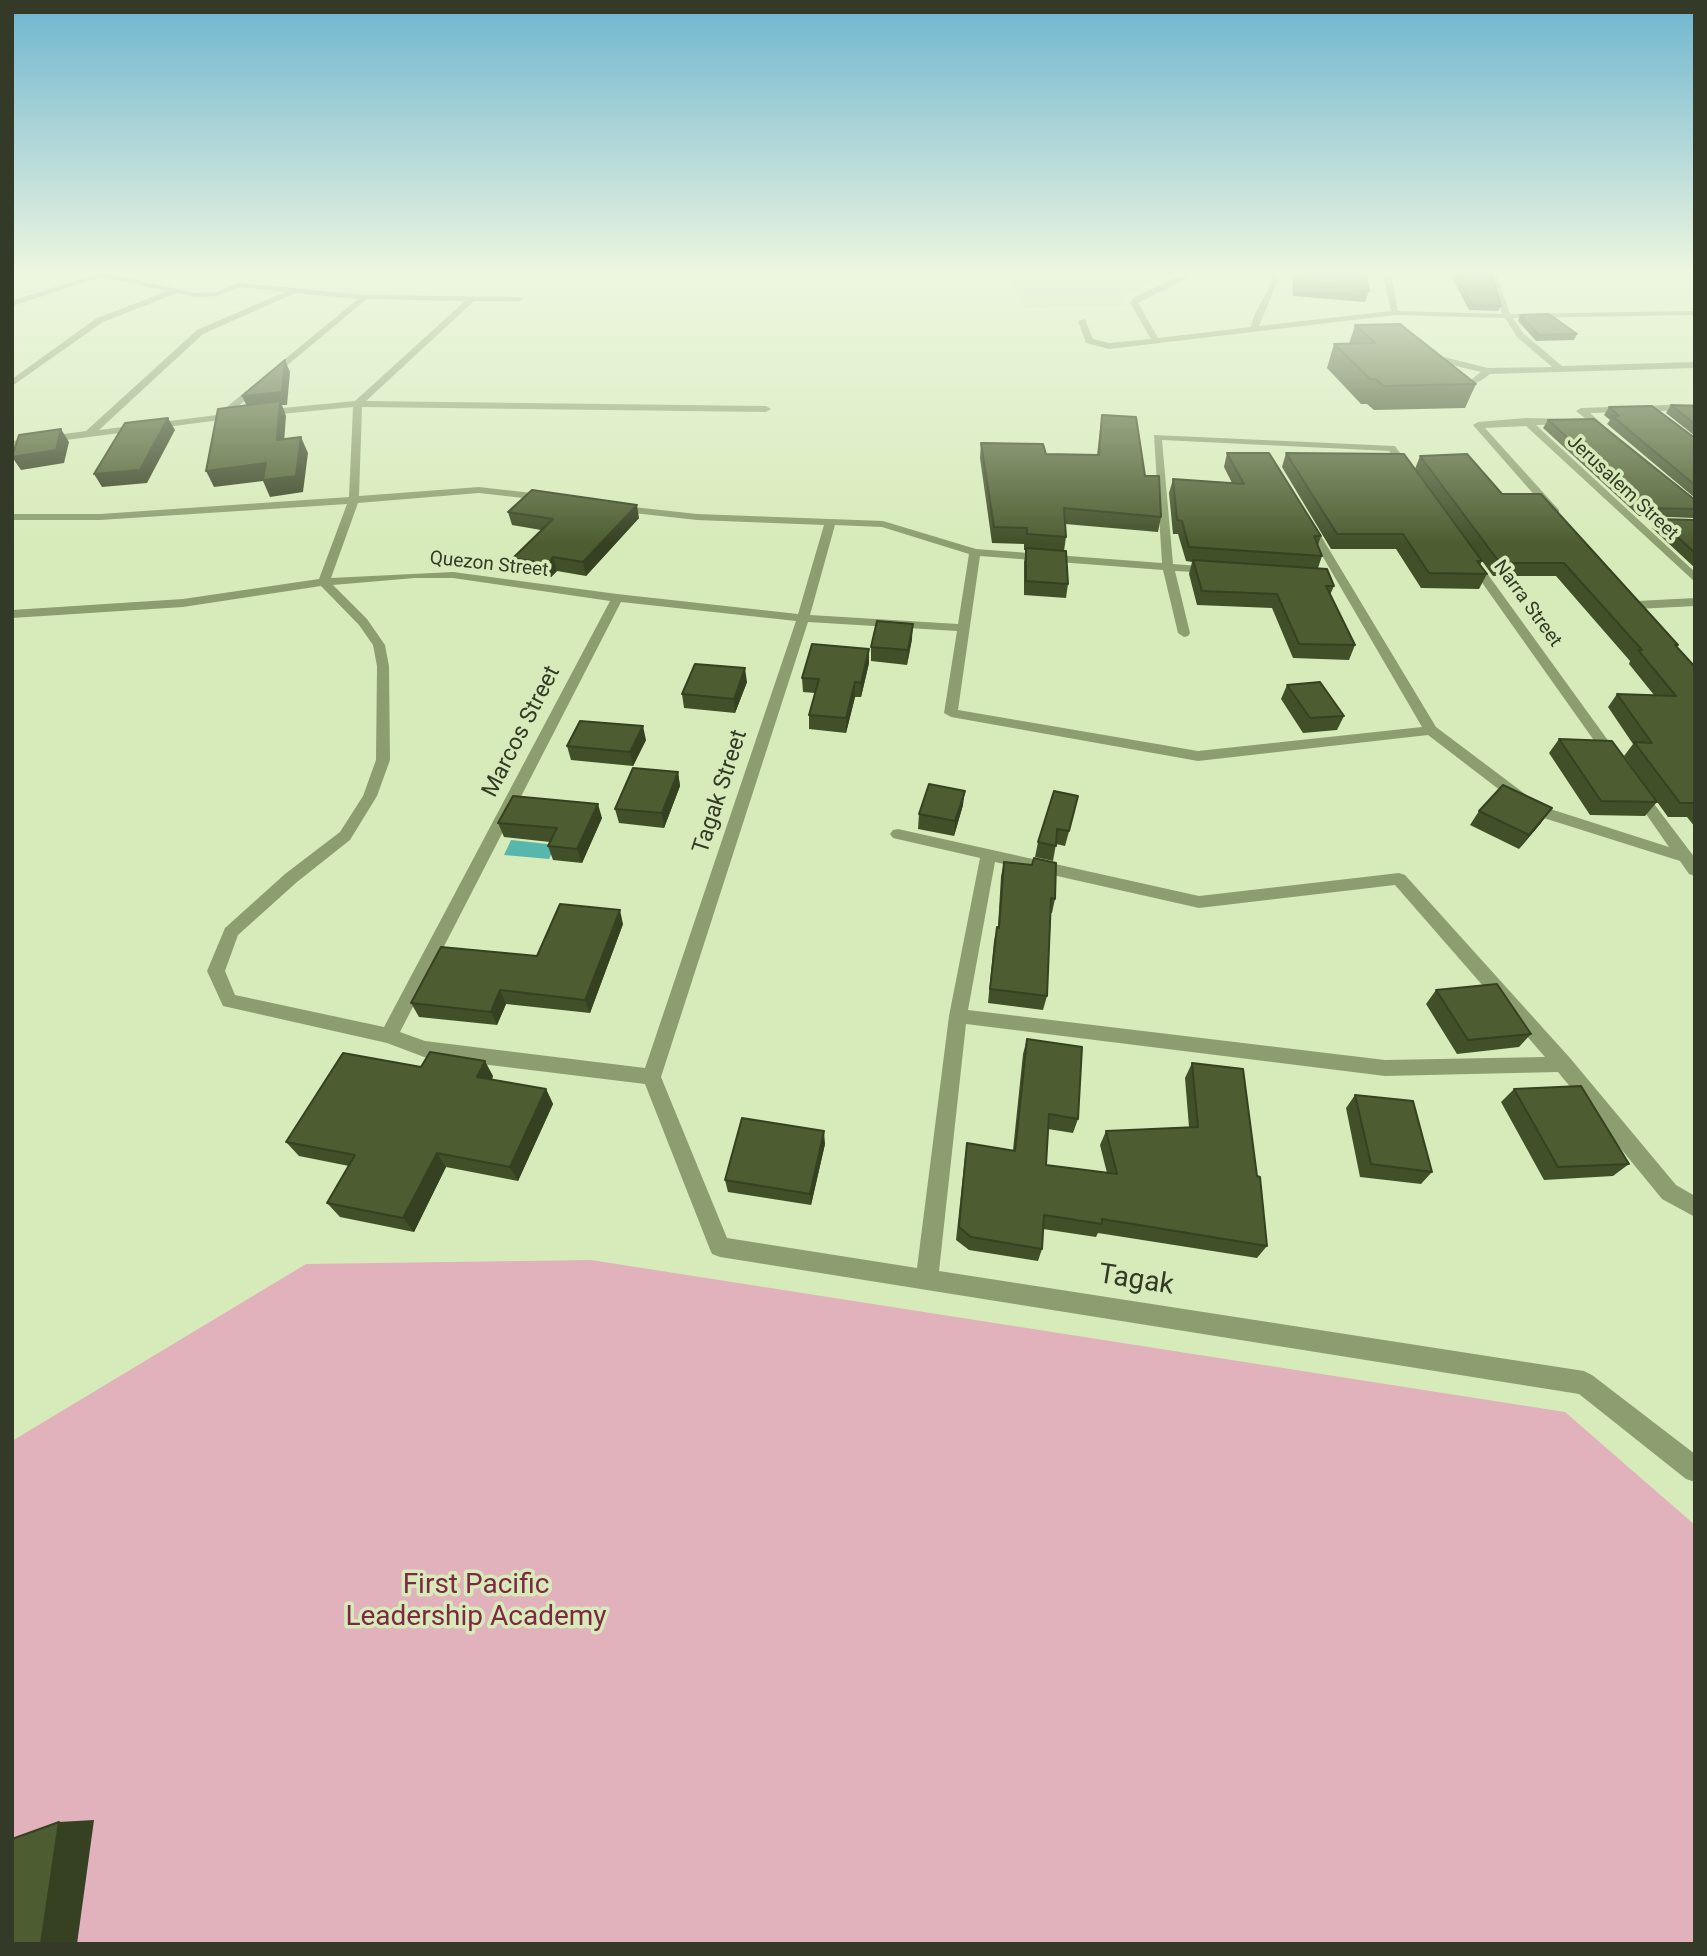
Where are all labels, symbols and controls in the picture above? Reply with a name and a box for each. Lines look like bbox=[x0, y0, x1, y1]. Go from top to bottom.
street label: Jerusalem Street bbox=[1562, 431, 1682, 545]
street label: Quezon Street bbox=[429, 547, 549, 583]
street label: Narra Street bbox=[1488, 556, 1566, 652]
street label: Marcos Street bbox=[477, 662, 567, 802]
street label: Tagak Street bbox=[688, 727, 754, 857]
street label: Tagak bbox=[1096, 1258, 1176, 1304]
park label: First Pacific Leadership Academy bbox=[345, 1569, 607, 1635]

